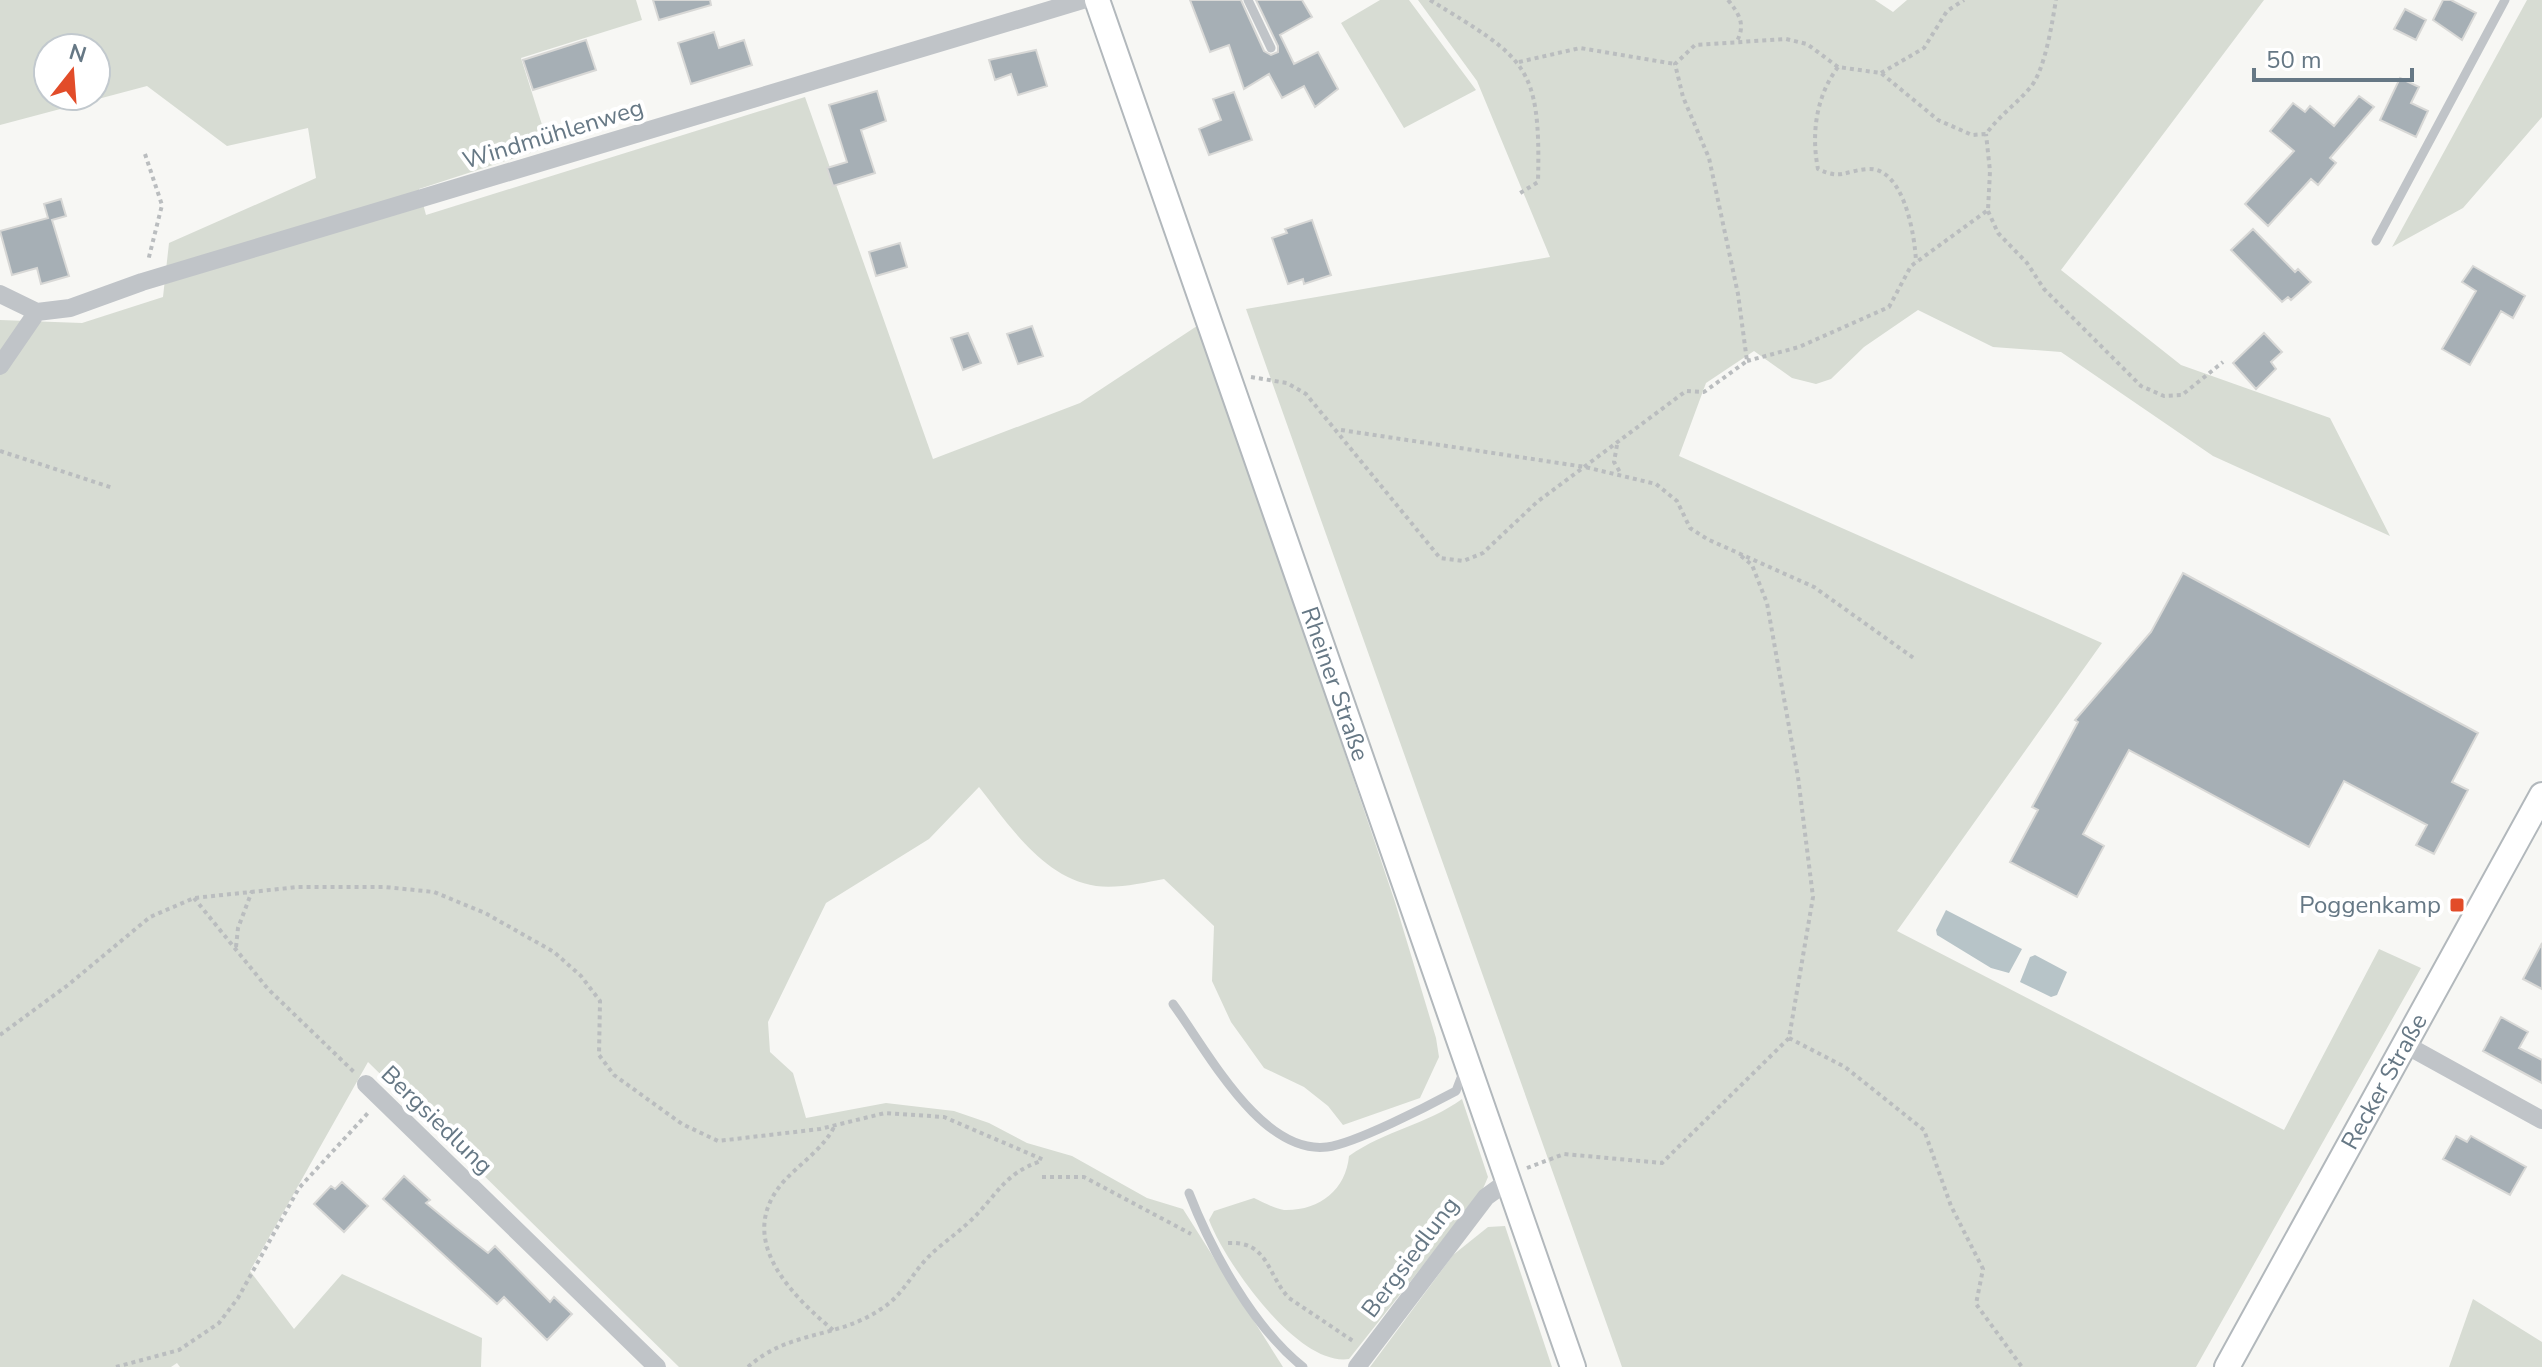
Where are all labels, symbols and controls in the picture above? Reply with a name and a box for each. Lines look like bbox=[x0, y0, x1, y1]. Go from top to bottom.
north arrow bbox=[32, 32, 112, 112]
scale bar bbox=[2254, 32, 2412, 82]
text: N bbox=[65, 37, 90, 71]
text: 50 m bbox=[2266, 44, 2322, 76]
street label: Windmühlenweg bbox=[459, 91, 647, 177]
street label: Rheiner Straße bbox=[1293, 602, 1377, 765]
place label: Poggenkamp bbox=[2299, 889, 2441, 921]
marker: Poggenkamp bbox=[2448, 896, 2466, 914]
street label: Recker Straße bbox=[2334, 1008, 2435, 1155]
street label: Bergsiedlung bbox=[374, 1059, 500, 1181]
street label: Bergsiedlung bbox=[1354, 1190, 1466, 1324]

